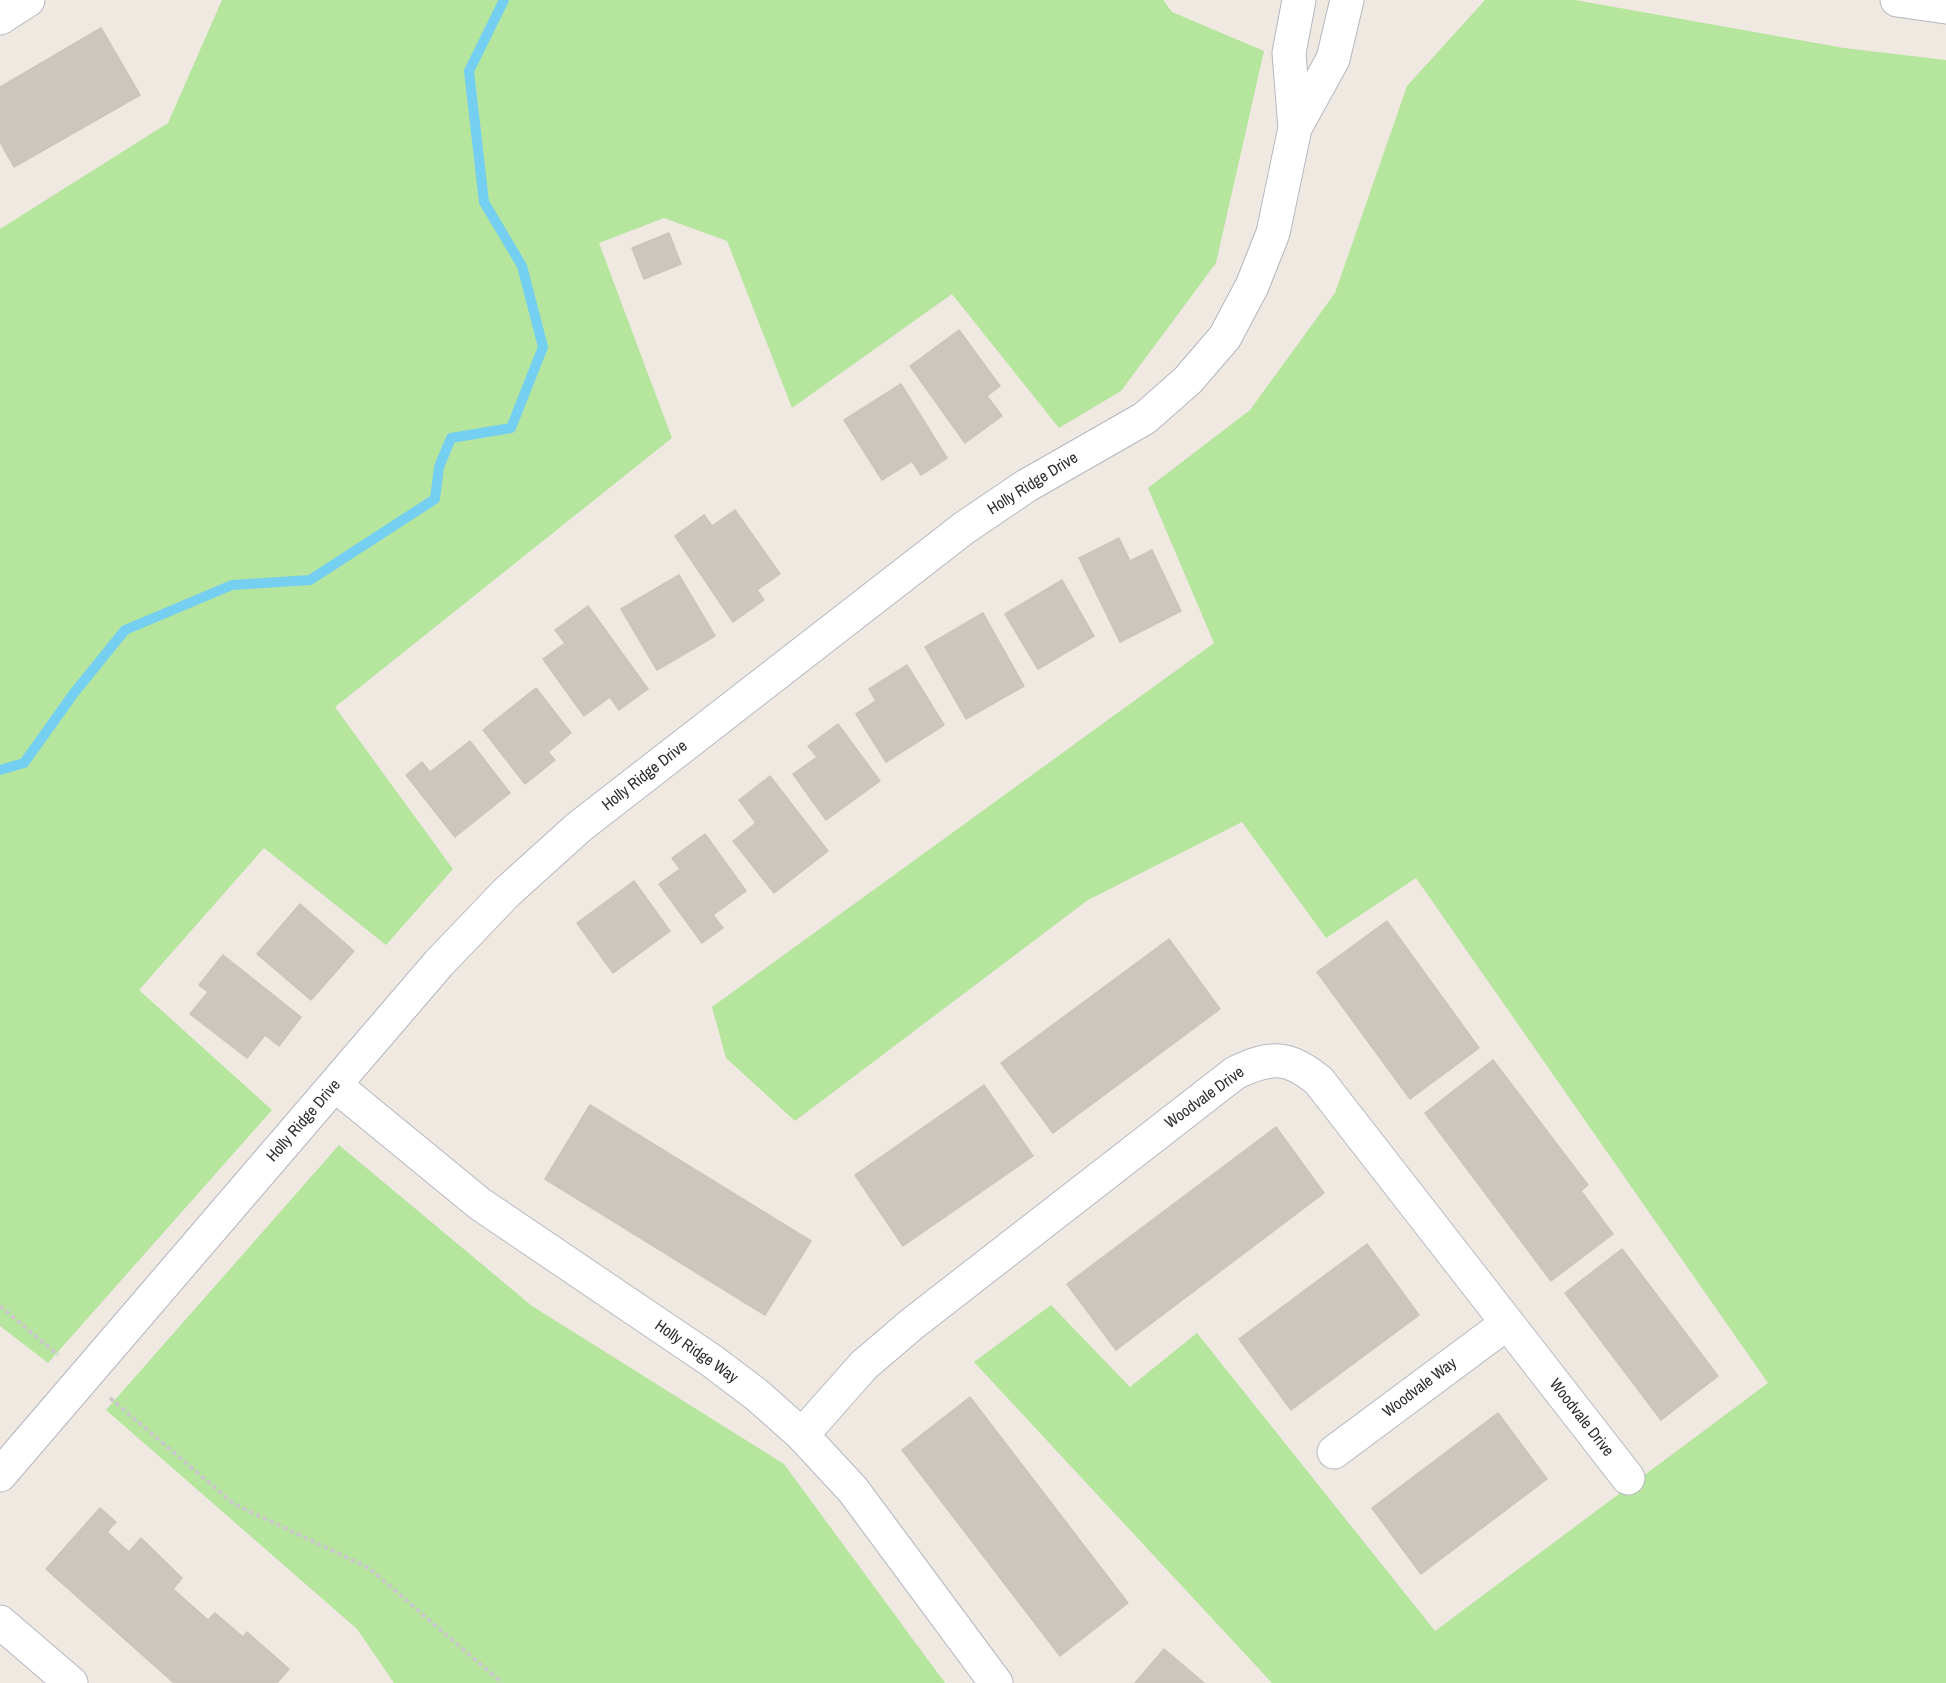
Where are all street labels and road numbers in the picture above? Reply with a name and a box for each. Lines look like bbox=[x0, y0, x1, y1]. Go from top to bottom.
street label: Holly Ridge Drive bbox=[984, 449, 1082, 519]
street label: Holly Ridge Drive bbox=[599, 737, 691, 815]
street label: Woodvale Drive bbox=[1162, 1063, 1248, 1133]
street label: Holly Ridge Drive bbox=[263, 1076, 345, 1166]
street label: Holly Ridge Way bbox=[651, 1316, 741, 1388]
street label: Woodvale Way bbox=[1379, 1354, 1461, 1422]
street label: Woodvale Drive bbox=[1545, 1375, 1617, 1461]

